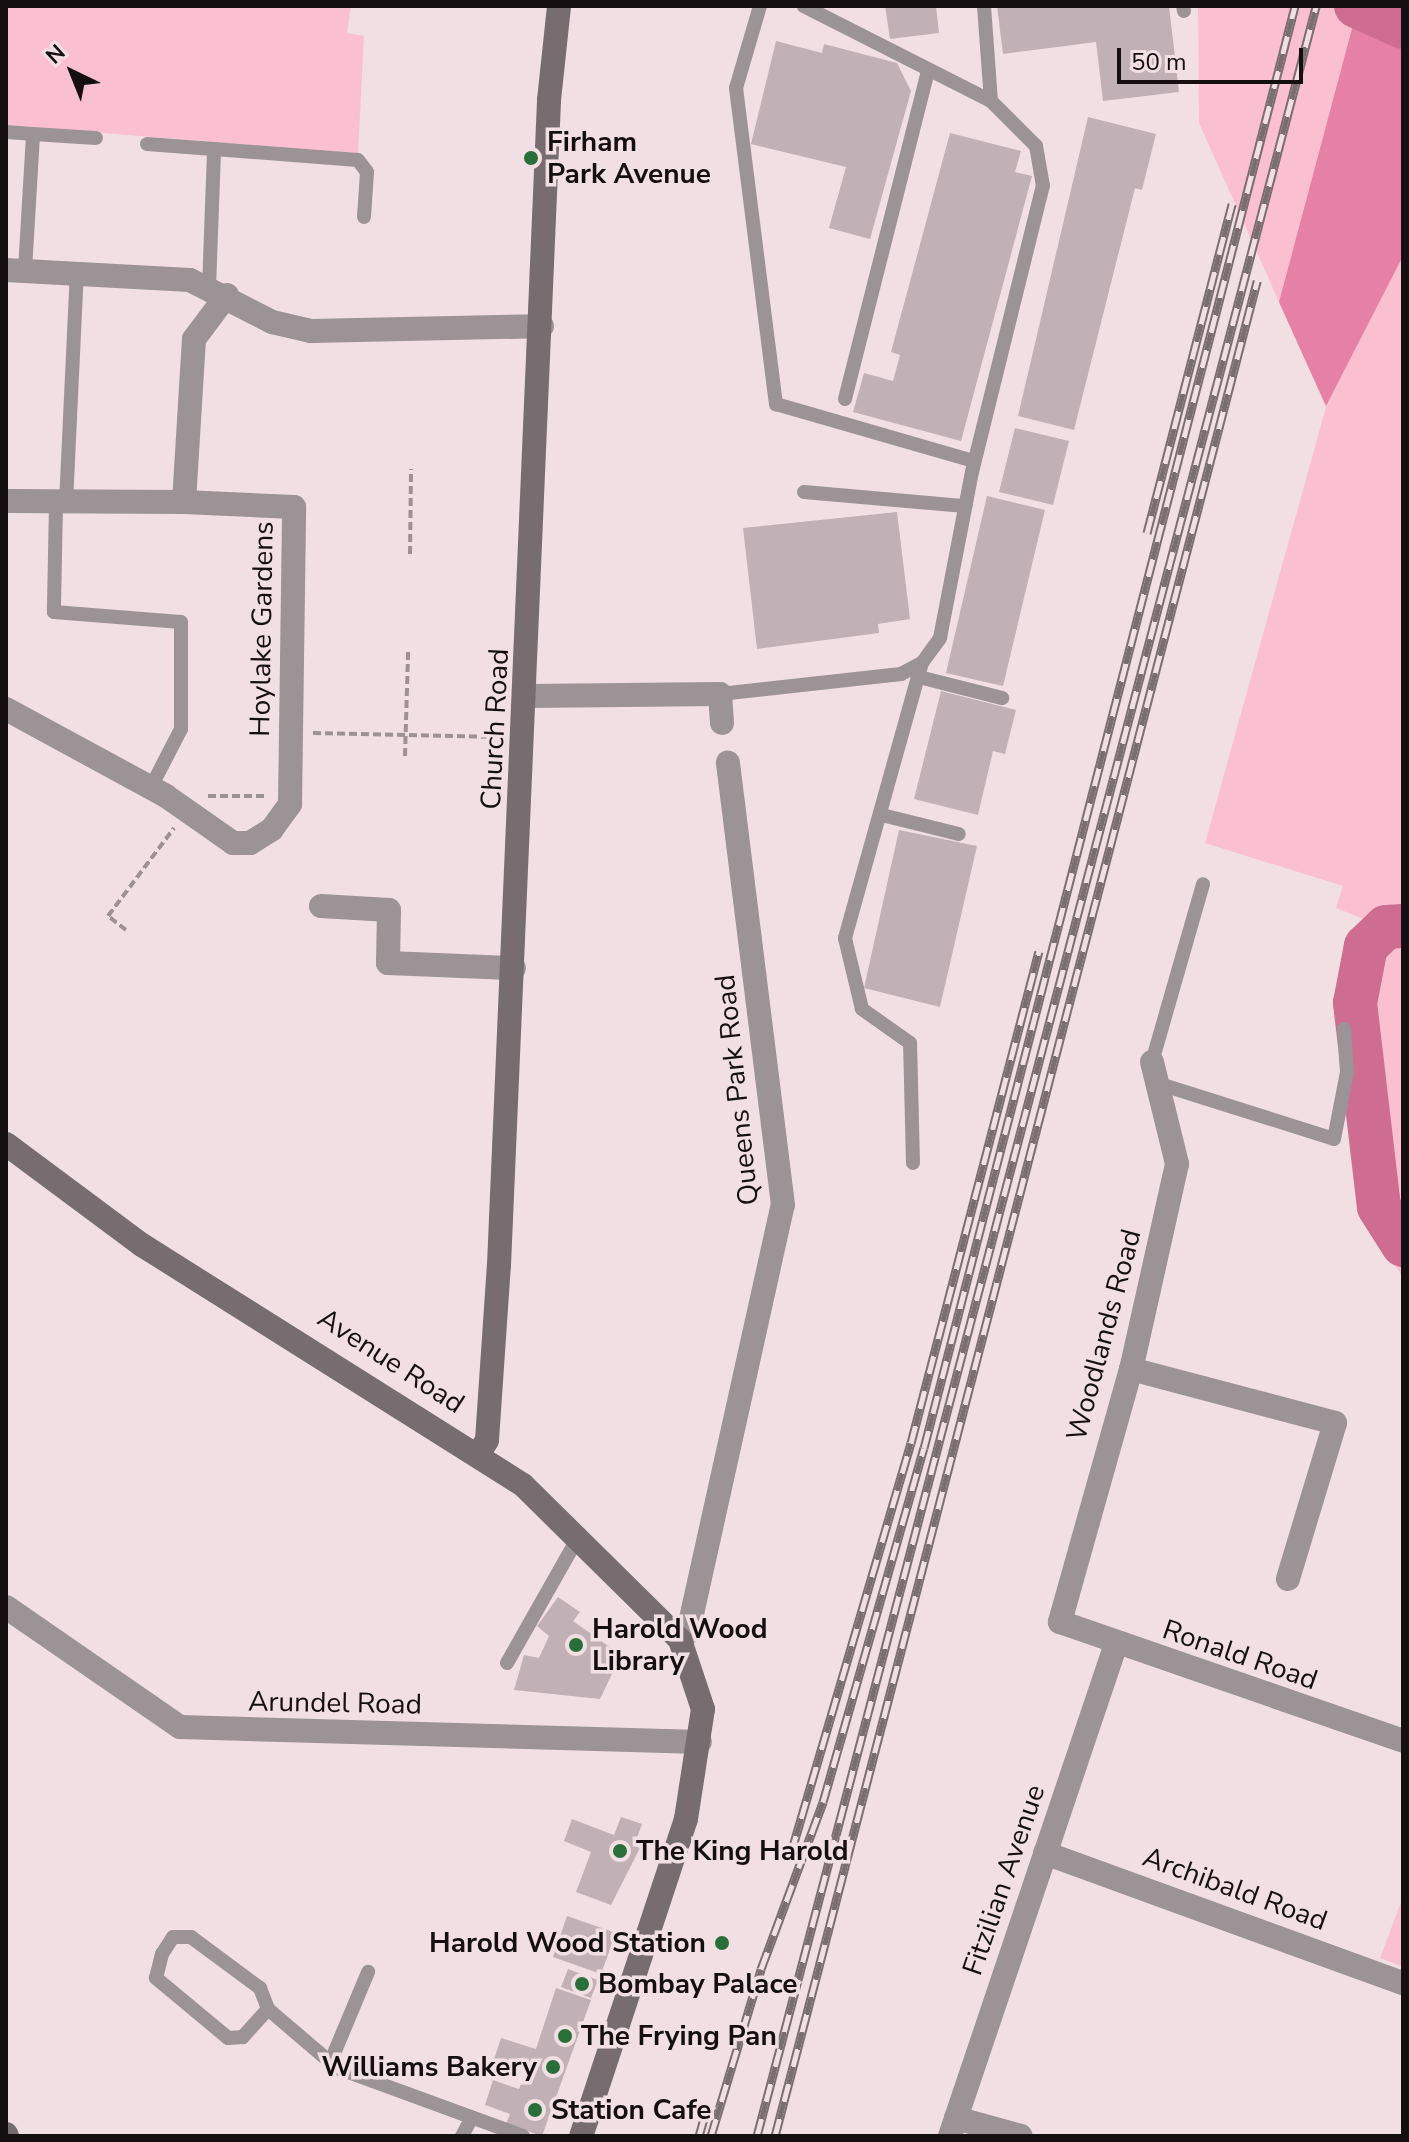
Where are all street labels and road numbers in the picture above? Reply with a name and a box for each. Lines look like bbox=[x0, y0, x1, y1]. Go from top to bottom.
street label: Hoylake Gardens bbox=[243, 521, 281, 737]
street label: Church Road bbox=[474, 647, 516, 811]
street label: Queens Park Road bbox=[708, 973, 766, 1207]
street label: Woodlands Road bbox=[1060, 1225, 1148, 1445]
street label: Avenue Road bbox=[312, 1301, 470, 1421]
street label: Ronald Road bbox=[1158, 1613, 1322, 1697]
street label: Arundel Road bbox=[248, 1685, 422, 1721]
street label: Fitzilian Avenue bbox=[956, 1780, 1052, 1980]
street label: Archibald Road bbox=[1138, 1840, 1332, 1938]

